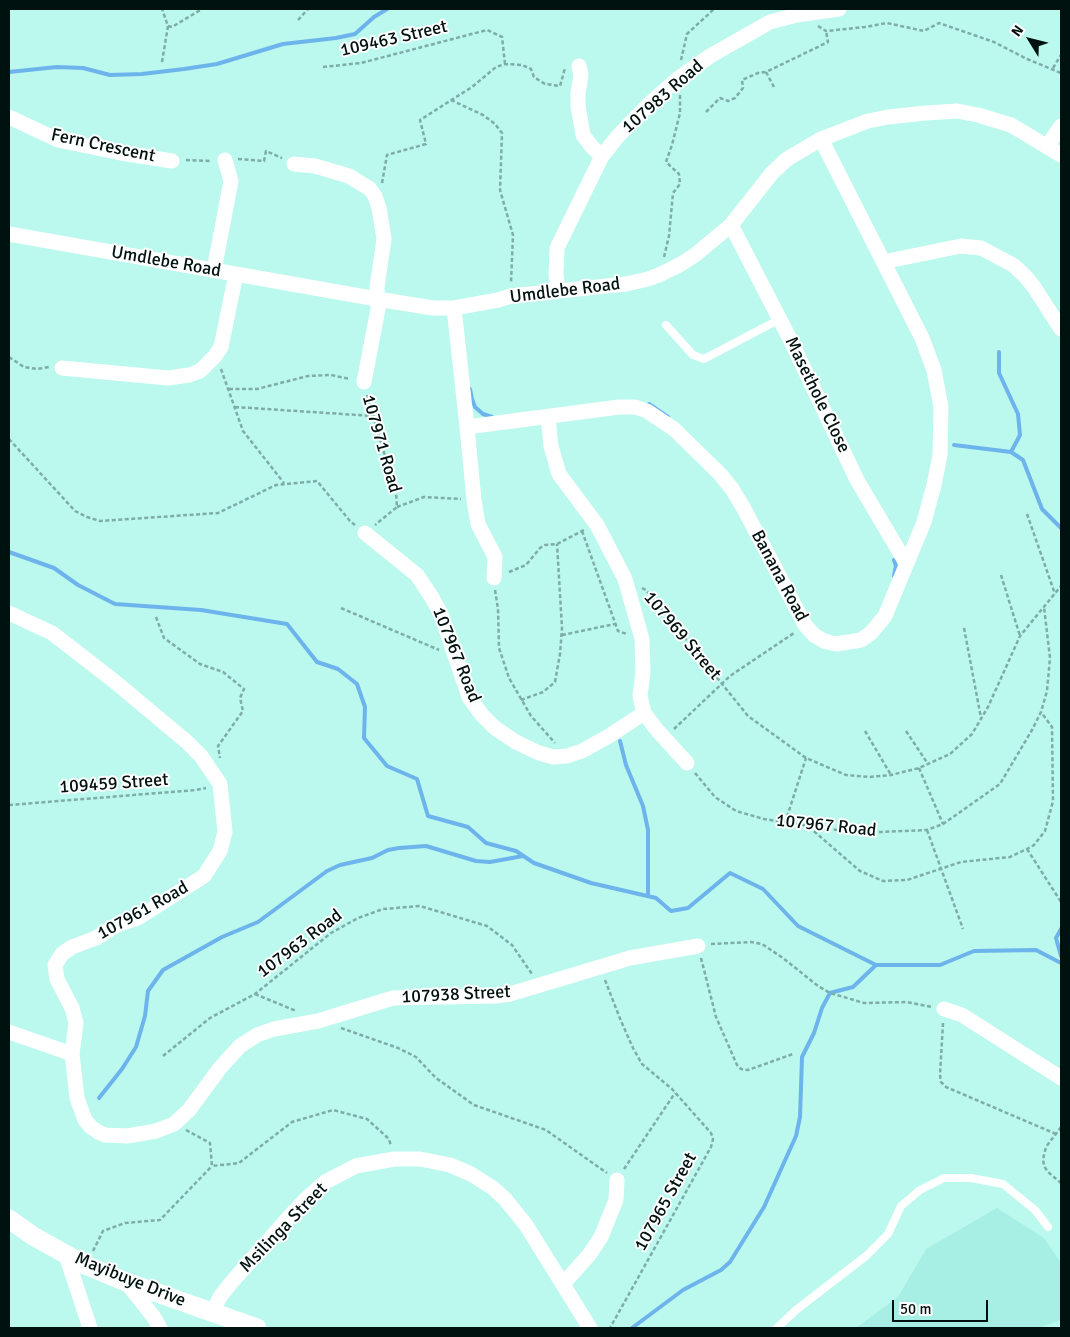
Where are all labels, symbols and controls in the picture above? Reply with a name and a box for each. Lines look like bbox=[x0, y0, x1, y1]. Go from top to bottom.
north arrow bbox=[1005, 15, 1055, 65]
street label: 109463 Street bbox=[338, 16, 450, 62]
text: N bbox=[1008, 22, 1027, 40]
street label: 107983 Road bbox=[618, 56, 708, 138]
street label: Fern Crescent bbox=[49, 124, 157, 168]
street label: Umdlebe Road bbox=[109, 242, 223, 282]
street label: Umdlebe Road bbox=[509, 274, 621, 308]
street label: Masethole Close bbox=[780, 334, 854, 456]
street label: 107971 Road bbox=[357, 393, 405, 495]
street label: Banana Road bbox=[746, 527, 812, 625]
street label: 107969 Street bbox=[639, 587, 725, 685]
street label: 107967 Road bbox=[427, 604, 485, 706]
street label: 109459 Street bbox=[59, 769, 169, 799]
street label: 107967 Road bbox=[775, 810, 877, 842]
street label: 107961 Road bbox=[94, 877, 192, 945]
street label: 107963 Road bbox=[253, 905, 347, 983]
street label: 107938 Street bbox=[401, 981, 511, 1009]
street label: 107965 Street bbox=[630, 1149, 702, 1255]
street label: Msilinga Street bbox=[236, 1179, 332, 1277]
street label: Mayibuye Drive bbox=[71, 1248, 189, 1312]
scale bar bbox=[895, 1290, 991, 1322]
text: 50 m bbox=[900, 1300, 931, 1318]

